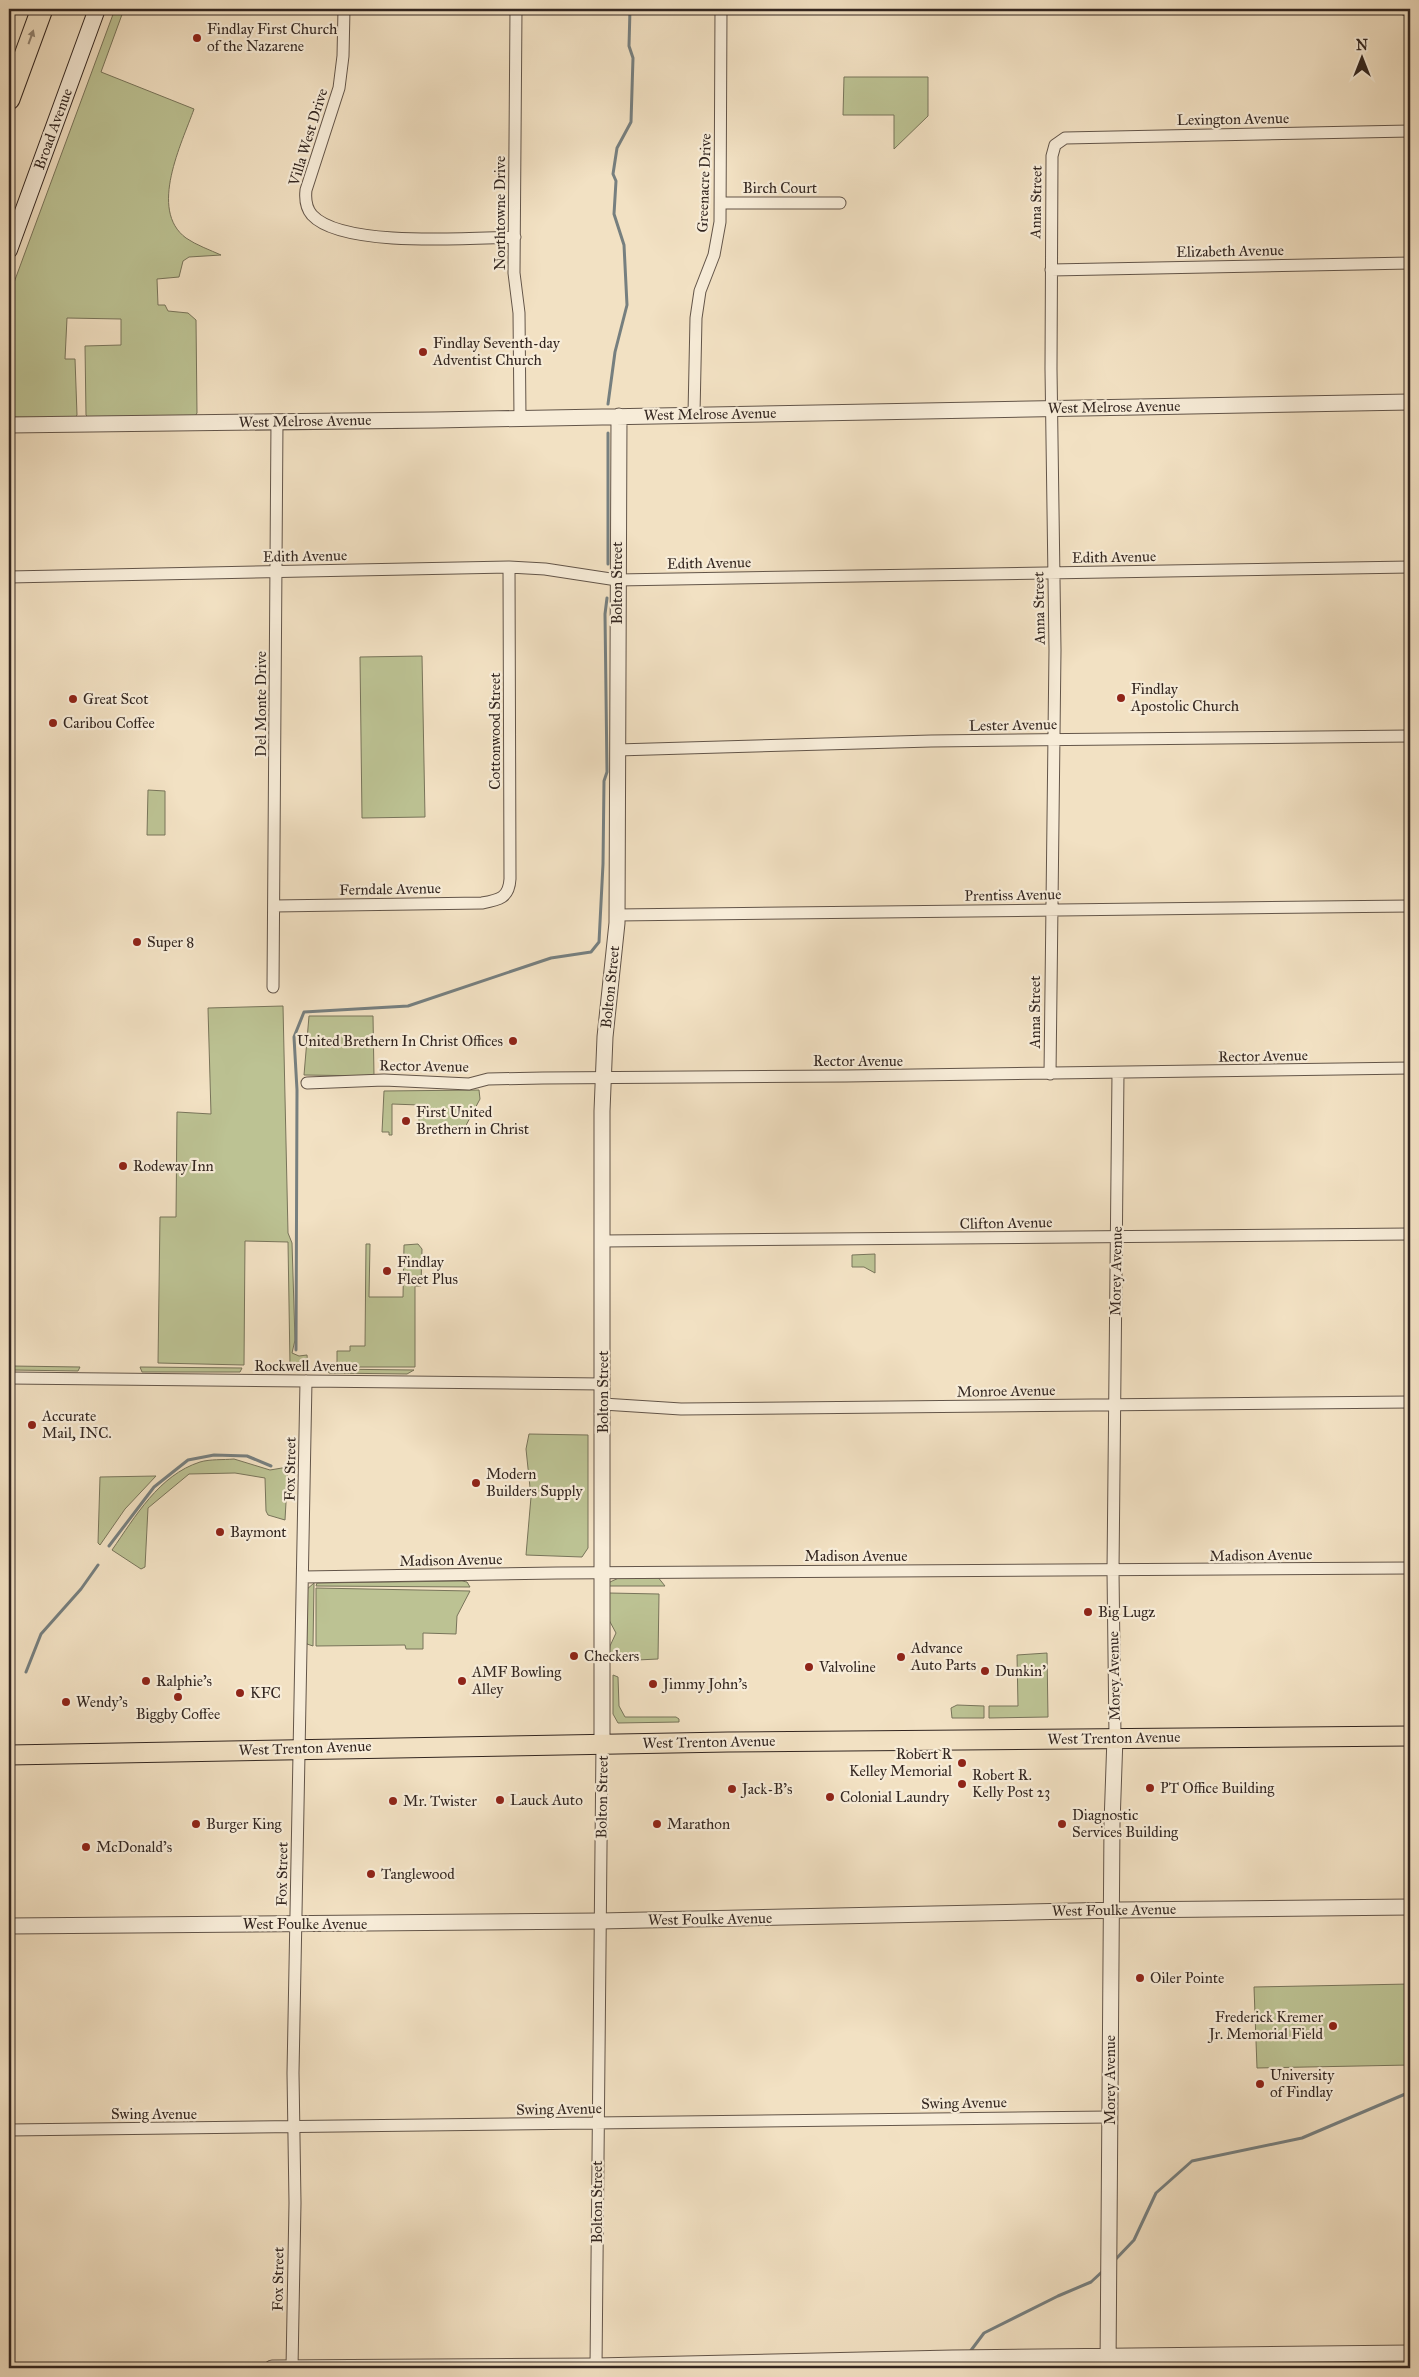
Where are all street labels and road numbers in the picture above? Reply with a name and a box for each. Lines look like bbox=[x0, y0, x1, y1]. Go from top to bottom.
street label: Broad Avenue bbox=[30, 86, 76, 172]
street label: Villa West Drive bbox=[284, 86, 331, 189]
street label: Lexington Avenue bbox=[1177, 109, 1289, 129]
street label: Greenacre Drive bbox=[693, 133, 715, 233]
street label: Northtowne Drive bbox=[491, 156, 509, 270]
street label: Anna Street bbox=[1026, 165, 1046, 240]
street label: Birch Court bbox=[743, 179, 818, 197]
street label: Elizabeth Avenue bbox=[1176, 241, 1284, 261]
street label: West Melrose Avenue bbox=[1047, 397, 1181, 417]
street label: West Melrose Avenue bbox=[643, 404, 777, 424]
street label: West Melrose Avenue bbox=[238, 411, 372, 431]
street label: Bolton Street bbox=[608, 541, 626, 625]
street label: Edith Avenue bbox=[263, 546, 347, 566]
street label: Edith Avenue bbox=[1072, 547, 1156, 567]
street label: Edith Avenue bbox=[667, 553, 751, 573]
street label: Anna Street bbox=[1029, 571, 1049, 646]
street label: Del Monte Drive bbox=[252, 651, 270, 757]
street label: Cottonwood Street bbox=[486, 672, 504, 790]
street label: Lester Avenue bbox=[969, 715, 1057, 735]
street label: Ferndale Avenue bbox=[339, 879, 441, 899]
street label: Prentiss Avenue bbox=[964, 885, 1062, 905]
street label: Bolton Street bbox=[597, 944, 623, 1029]
street label: Anna Street bbox=[1026, 975, 1044, 1050]
street label: Rector Avenue bbox=[1218, 1046, 1308, 1066]
street label: Rector Avenue bbox=[813, 1052, 903, 1070]
street label: Rector Avenue bbox=[379, 1056, 469, 1076]
street label: Clifton Avenue bbox=[959, 1213, 1053, 1233]
street label: Morey Avenue bbox=[1106, 1226, 1126, 1316]
street label: Bolton Street bbox=[594, 1350, 612, 1434]
street label: Rockwell Avenue bbox=[254, 1357, 358, 1375]
street label: Monroe Avenue bbox=[956, 1381, 1056, 1401]
street label: Fox Street bbox=[280, 1436, 300, 1501]
street label: Madison Avenue bbox=[1209, 1545, 1313, 1565]
street label: Madison Avenue bbox=[805, 1547, 907, 1565]
street label: Madison Avenue bbox=[399, 1550, 503, 1570]
street label: Morey Avenue bbox=[1104, 1631, 1124, 1721]
street label: West Trenton Avenue bbox=[1047, 1728, 1181, 1748]
street label: West Trenton Avenue bbox=[642, 1732, 776, 1752]
street label: West Trenton Avenue bbox=[238, 1737, 372, 1759]
street label: Bolton Street bbox=[592, 1755, 612, 1839]
street label: Fox Street bbox=[272, 1841, 292, 1906]
street label: West Foulke Avenue bbox=[1052, 1900, 1176, 1920]
street label: West Foulke Avenue bbox=[648, 1909, 772, 1929]
street label: West Foulke Avenue bbox=[243, 1915, 367, 1933]
street label: Morey Avenue bbox=[1101, 2035, 1119, 2125]
street label: Swing Avenue bbox=[921, 2093, 1007, 2113]
street label: Swing Avenue bbox=[516, 2099, 602, 2119]
street label: Swing Avenue bbox=[111, 2105, 197, 2123]
street label: Bolton Street bbox=[588, 2160, 606, 2244]
street label: Fox Street bbox=[268, 2246, 288, 2311]

